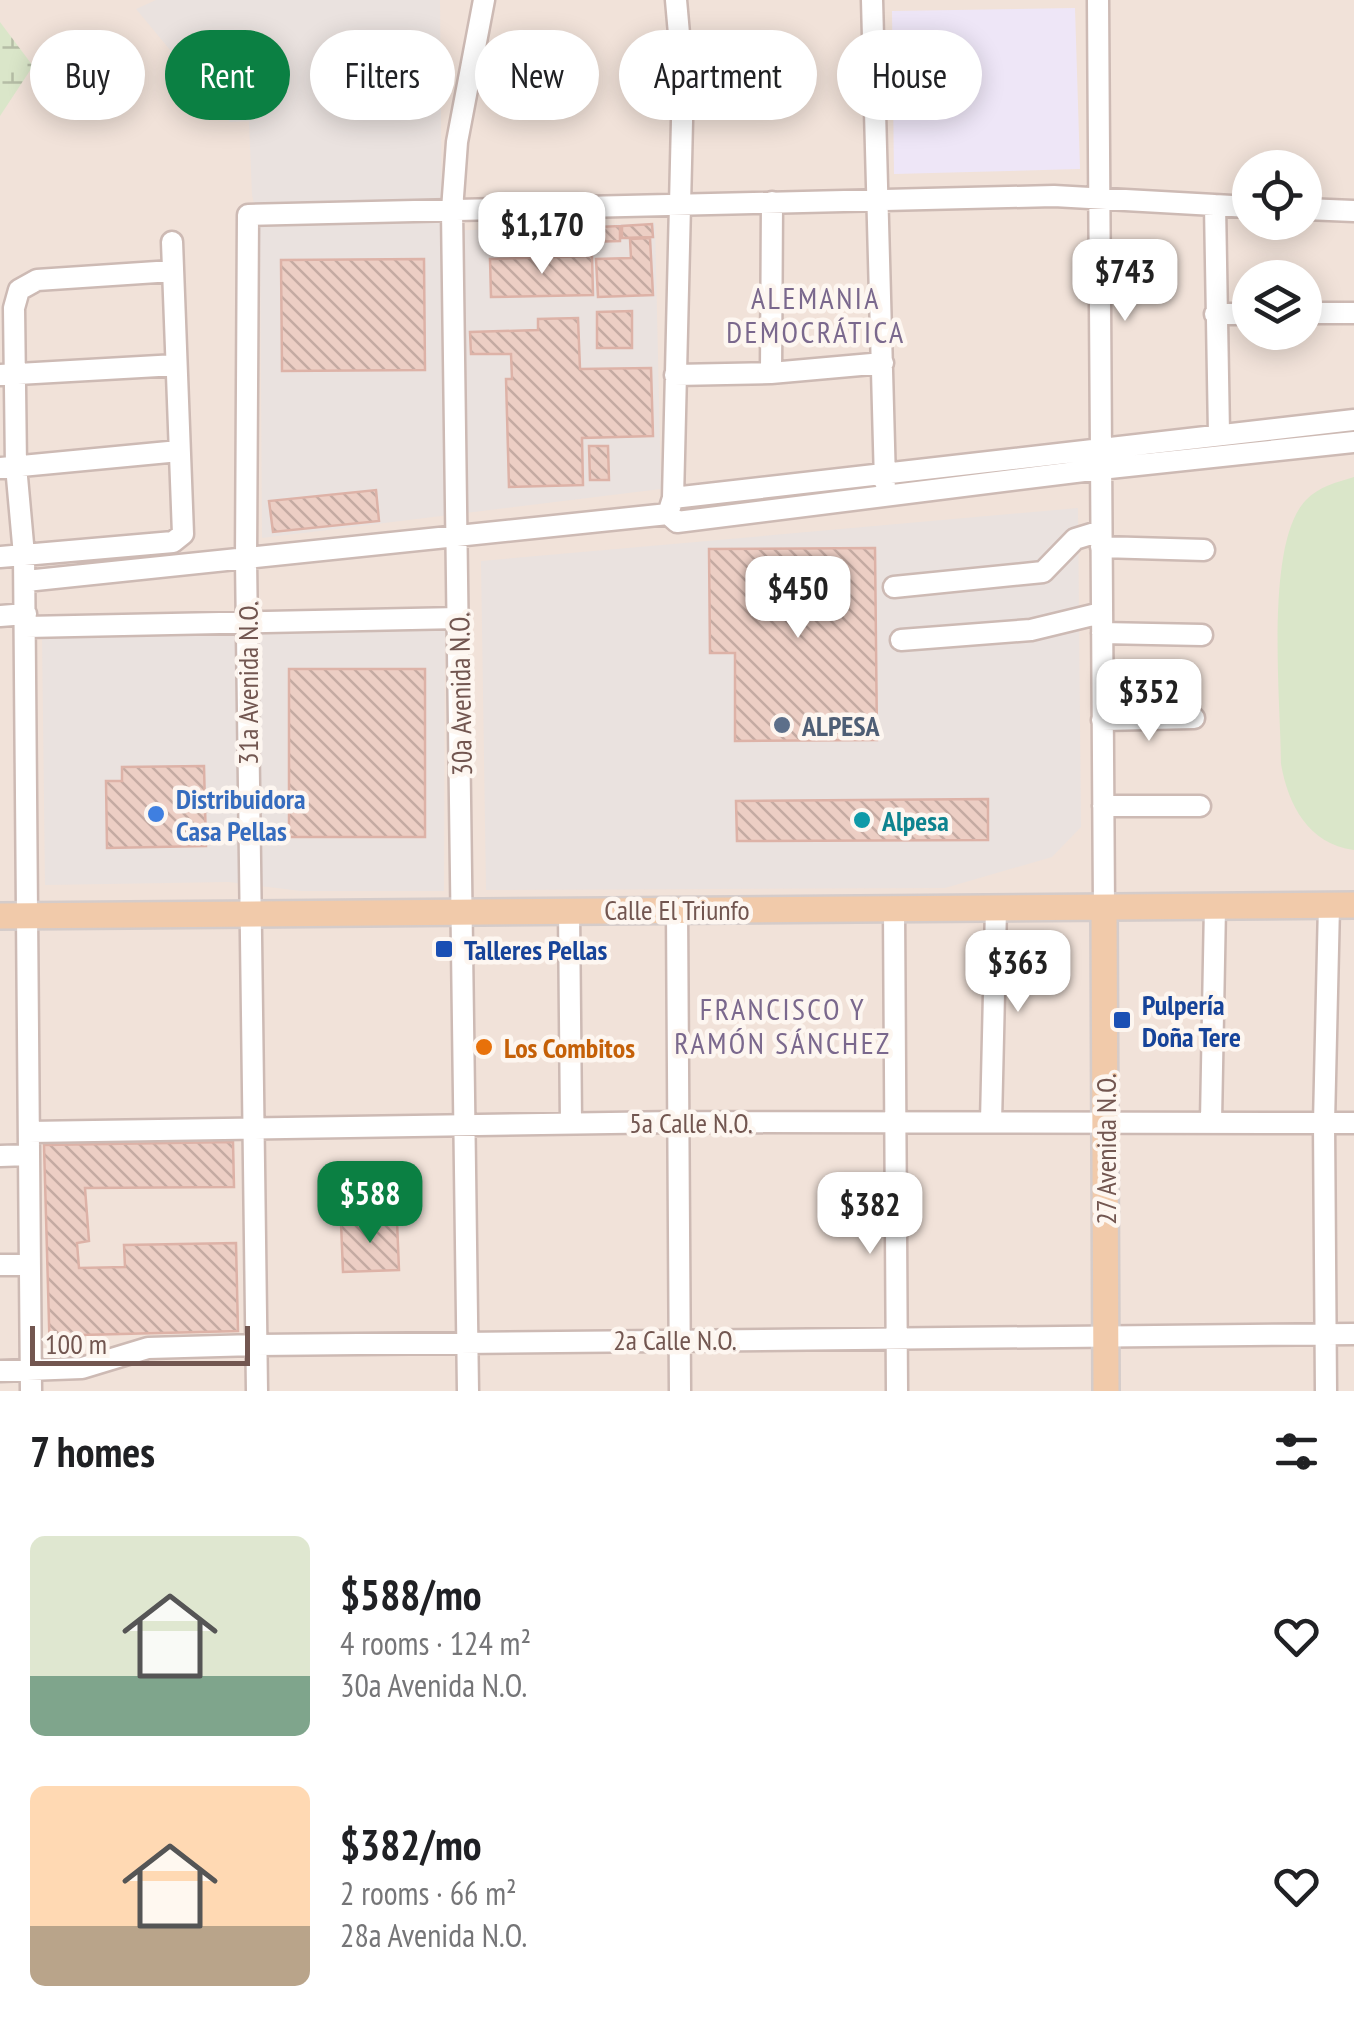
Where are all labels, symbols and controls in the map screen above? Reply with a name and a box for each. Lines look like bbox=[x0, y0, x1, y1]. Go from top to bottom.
chip: Buy bbox=[30, 30, 145, 120]
chip: Rent bbox=[165, 30, 290, 120]
chip: Filters bbox=[310, 30, 455, 120]
chip: New bbox=[475, 30, 599, 120]
chip: Apartment bbox=[619, 30, 817, 120]
chip: House bbox=[837, 30, 982, 120]
map controls bbox=[1232, 150, 1322, 350]
button: locate bbox=[1232, 150, 1322, 240]
pin: $1,170 bbox=[461, 192, 623, 277]
text: $1,170 bbox=[500, 203, 584, 245]
pin: $743 bbox=[1066, 239, 1184, 324]
text: $743 bbox=[1094, 250, 1156, 292]
button: layers bbox=[1232, 260, 1322, 350]
district label: ALEMANIA DEMOCRÁTICA bbox=[726, 278, 906, 351]
pin: $450 bbox=[739, 556, 857, 641]
text: $450 bbox=[767, 567, 829, 609]
street label: 31a Avenida N.O. bbox=[229, 601, 266, 765]
street label: 30a Avenida N.O. bbox=[440, 612, 480, 776]
pin: $352 bbox=[1090, 659, 1208, 744]
text: $352 bbox=[1118, 670, 1180, 712]
place label: ALPESA bbox=[801, 707, 881, 744]
marker: ALPESA bbox=[771, 714, 793, 736]
place label: Distribuidora Casa Pellas bbox=[176, 780, 306, 849]
place label: Alpesa bbox=[881, 802, 949, 839]
marker: Distribuidora Casa Pellas bbox=[145, 803, 167, 825]
marker: Alpesa bbox=[851, 809, 873, 831]
street label: Calle El Triunfo bbox=[604, 891, 750, 928]
pin: $363 bbox=[959, 930, 1077, 1015]
place label: Talleres Pellas bbox=[464, 931, 607, 968]
marker: Talleres Pellas bbox=[433, 938, 455, 960]
text: $363 bbox=[987, 941, 1049, 983]
place label: Pulpería Doña Tere bbox=[1142, 986, 1241, 1055]
district label: FRANCISCO Y RAMÓN SÁNCHEZ bbox=[674, 989, 892, 1062]
marker: Pulpería Doña Tere bbox=[1111, 1009, 1133, 1031]
place label: Los Combitos bbox=[504, 1029, 635, 1066]
marker: Los Combitos bbox=[473, 1036, 495, 1058]
street label: 27 Avenida N.O. bbox=[1087, 1073, 1124, 1225]
street label: 5a Calle N.O. bbox=[629, 1104, 753, 1141]
pin: $588 bbox=[311, 1161, 429, 1246]
text: $588 bbox=[339, 1172, 401, 1214]
pin: $382 bbox=[811, 1172, 929, 1257]
text: $382 bbox=[839, 1183, 901, 1225]
scale bar bbox=[30, 1321, 250, 1366]
street label: 2a Calle N.O. bbox=[613, 1321, 737, 1358]
text: 100 m bbox=[45, 1325, 107, 1362]
text: 7 homes bbox=[30, 1424, 155, 1479]
icon: filters bbox=[1269, 1424, 1324, 1479]
text: $588/mo bbox=[340, 1567, 482, 1622]
icon: home bbox=[110, 1576, 230, 1696]
icon: heart bbox=[1269, 1609, 1324, 1664]
text: 4 rooms · 124 m² bbox=[340, 1622, 531, 1664]
text: 30a Avenida N.O. bbox=[340, 1664, 527, 1706]
text: $382/mo bbox=[340, 1817, 482, 1872]
icon: home bbox=[110, 1826, 230, 1946]
icon: heart bbox=[1269, 1859, 1324, 1914]
text: 2 rooms · 66 m² bbox=[340, 1872, 517, 1914]
text: 28a Avenida N.O. bbox=[340, 1914, 527, 1956]

